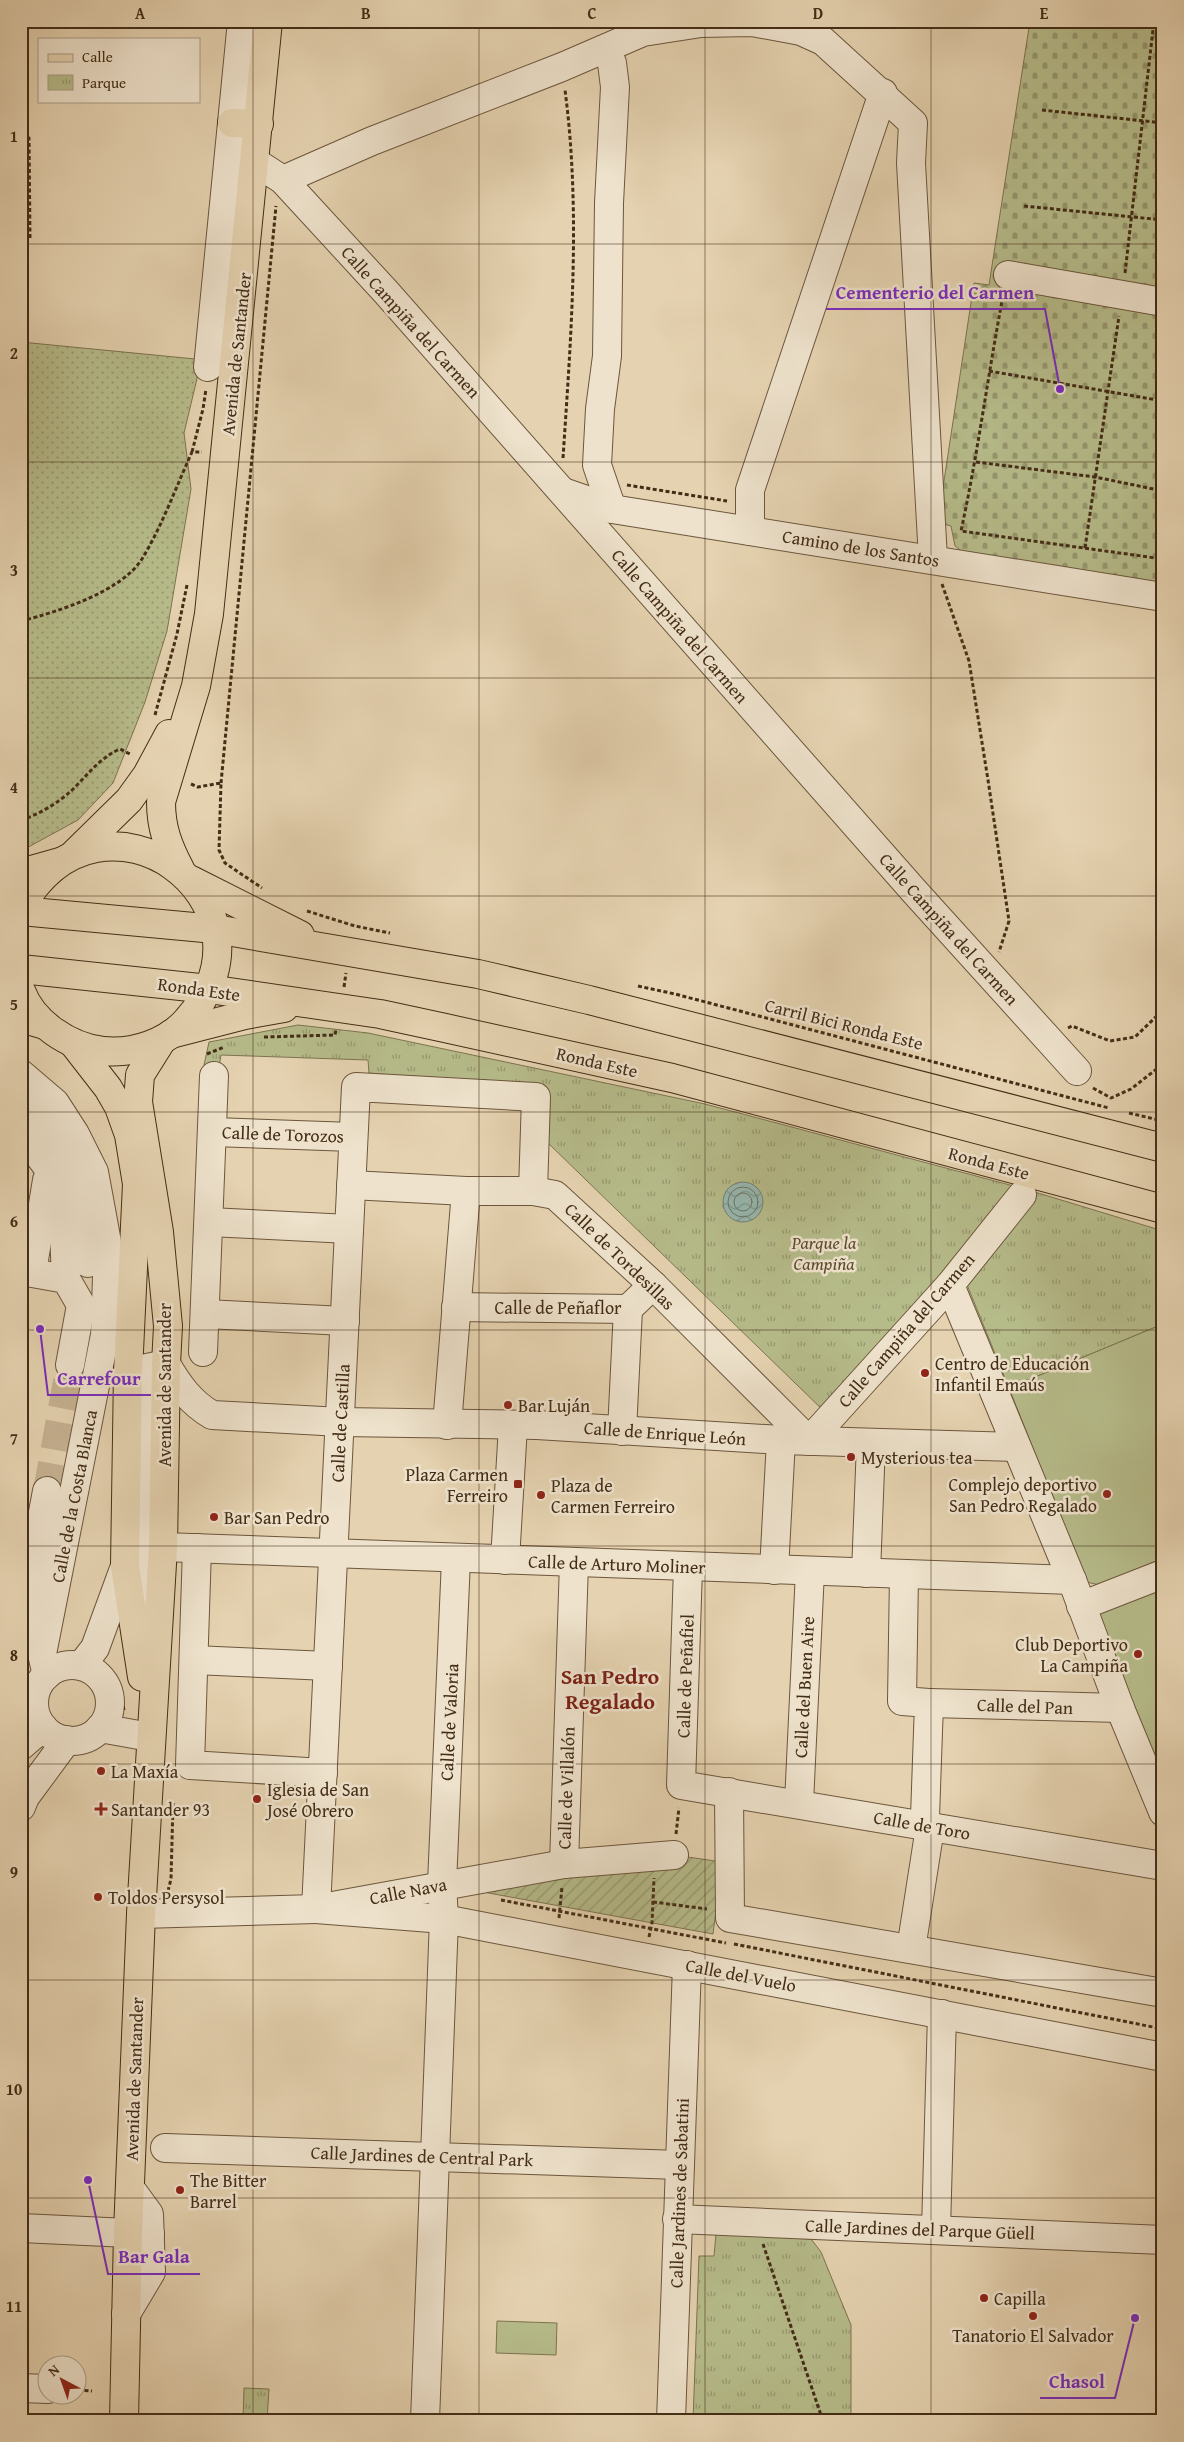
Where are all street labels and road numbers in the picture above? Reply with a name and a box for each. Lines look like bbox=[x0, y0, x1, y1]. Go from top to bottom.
street label: Calle Campiña del Carmen bbox=[335, 240, 487, 404]
street label: Avenida de Santander bbox=[214, 270, 258, 437]
street label: Camino de los Santos bbox=[780, 522, 942, 574]
street label: Calle Campiña del Carmen bbox=[605, 543, 755, 709]
street label: Calle Campiña del Carmen bbox=[873, 847, 1025, 1011]
street label: Ronda Este bbox=[156, 970, 242, 1008]
street label: Carril Bici Ronda Este bbox=[762, 991, 926, 1057]
street label: Ronda Este bbox=[554, 1040, 640, 1084]
street label: Calle de Torozos bbox=[222, 1118, 344, 1150]
street label: Ronda Este bbox=[946, 1139, 1032, 1187]
street label: Calle de Tordesillas bbox=[559, 1196, 681, 1316]
street label: Calle Campiña del Carmen bbox=[831, 1247, 981, 1413]
street label: Calle de Peñaflor bbox=[495, 1294, 622, 1321]
street label: Avenida de Santander bbox=[151, 1302, 178, 1467]
street label: Calle de Castilla bbox=[323, 1363, 357, 1483]
street label: Calle de la Costa Blanca bbox=[44, 1407, 104, 1585]
street label: Calle de Enrique León bbox=[583, 1414, 747, 1452]
street label: Calle de Arturo Moliner bbox=[528, 1547, 707, 1581]
street label: Calle de Peñafiel bbox=[669, 1614, 701, 1738]
street label: Calle del Buen Aire bbox=[787, 1615, 821, 1759]
street label: Calle de Valoria bbox=[432, 1662, 466, 1781]
street label: Calle del Pan bbox=[976, 1691, 1074, 1721]
street label: Calle de Villalón bbox=[550, 1726, 582, 1850]
street label: Calle de Toro bbox=[872, 1803, 972, 1847]
street label: Calle Nava bbox=[367, 1870, 449, 1912]
street label: Calle del Vuelo bbox=[683, 1951, 799, 1999]
street label: Avenida de Santander bbox=[118, 1996, 150, 2161]
street label: Calle Jardines de Sabatini bbox=[662, 2097, 696, 2289]
street label: Calle Jardines de Central Park bbox=[310, 2139, 535, 2173]
street label: Calle Jardines del Parque Güell bbox=[805, 2212, 1035, 2246]

